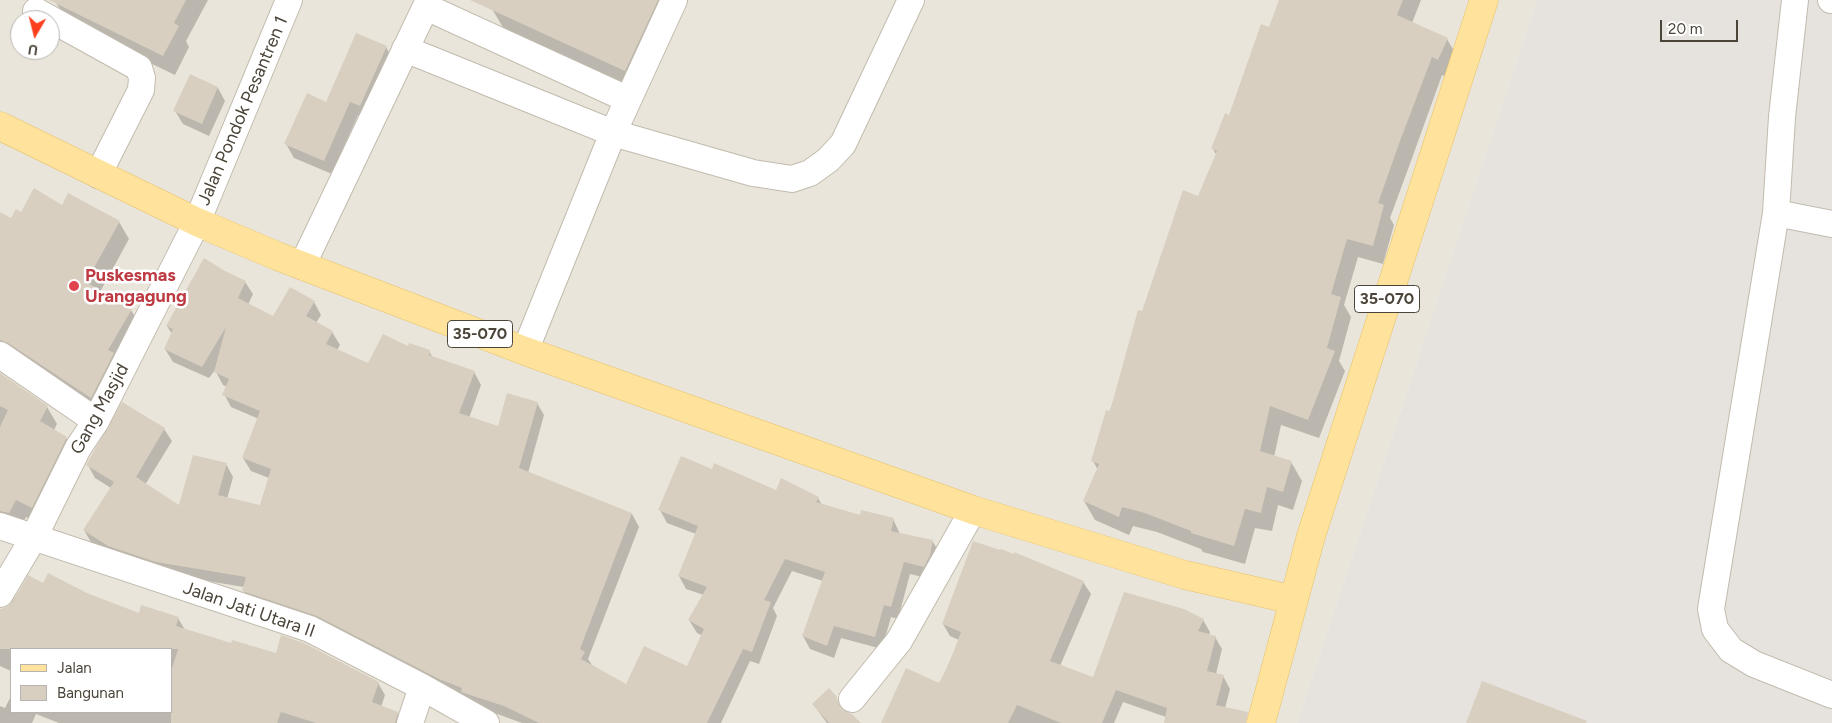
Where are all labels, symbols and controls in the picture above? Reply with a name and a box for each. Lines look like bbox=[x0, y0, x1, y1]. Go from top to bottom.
north arrow bbox=[10, 10, 60, 60]
scale bar bbox=[1662, 10, 1740, 42]
street label: Jalan Pondok Pesantren 1 bbox=[193, 13, 293, 209]
text: 20 m bbox=[1668, 20, 1702, 38]
text: U bbox=[27, 40, 39, 58]
place label: Puskesmas Urangagung bbox=[85, 265, 187, 308]
marker: Puskesmas Urangagung bbox=[67, 279, 81, 293]
road number: 35-070 bbox=[1354, 286, 1420, 312]
road number: 35-070 bbox=[448, 320, 512, 348]
street label: Gang Masjid bbox=[66, 360, 134, 458]
street label: Jalan Jati Utara II bbox=[180, 577, 318, 643]
legend bbox=[10, 648, 172, 713]
text: Jalan bbox=[57, 659, 92, 677]
text: Bangunan bbox=[57, 684, 124, 702]

